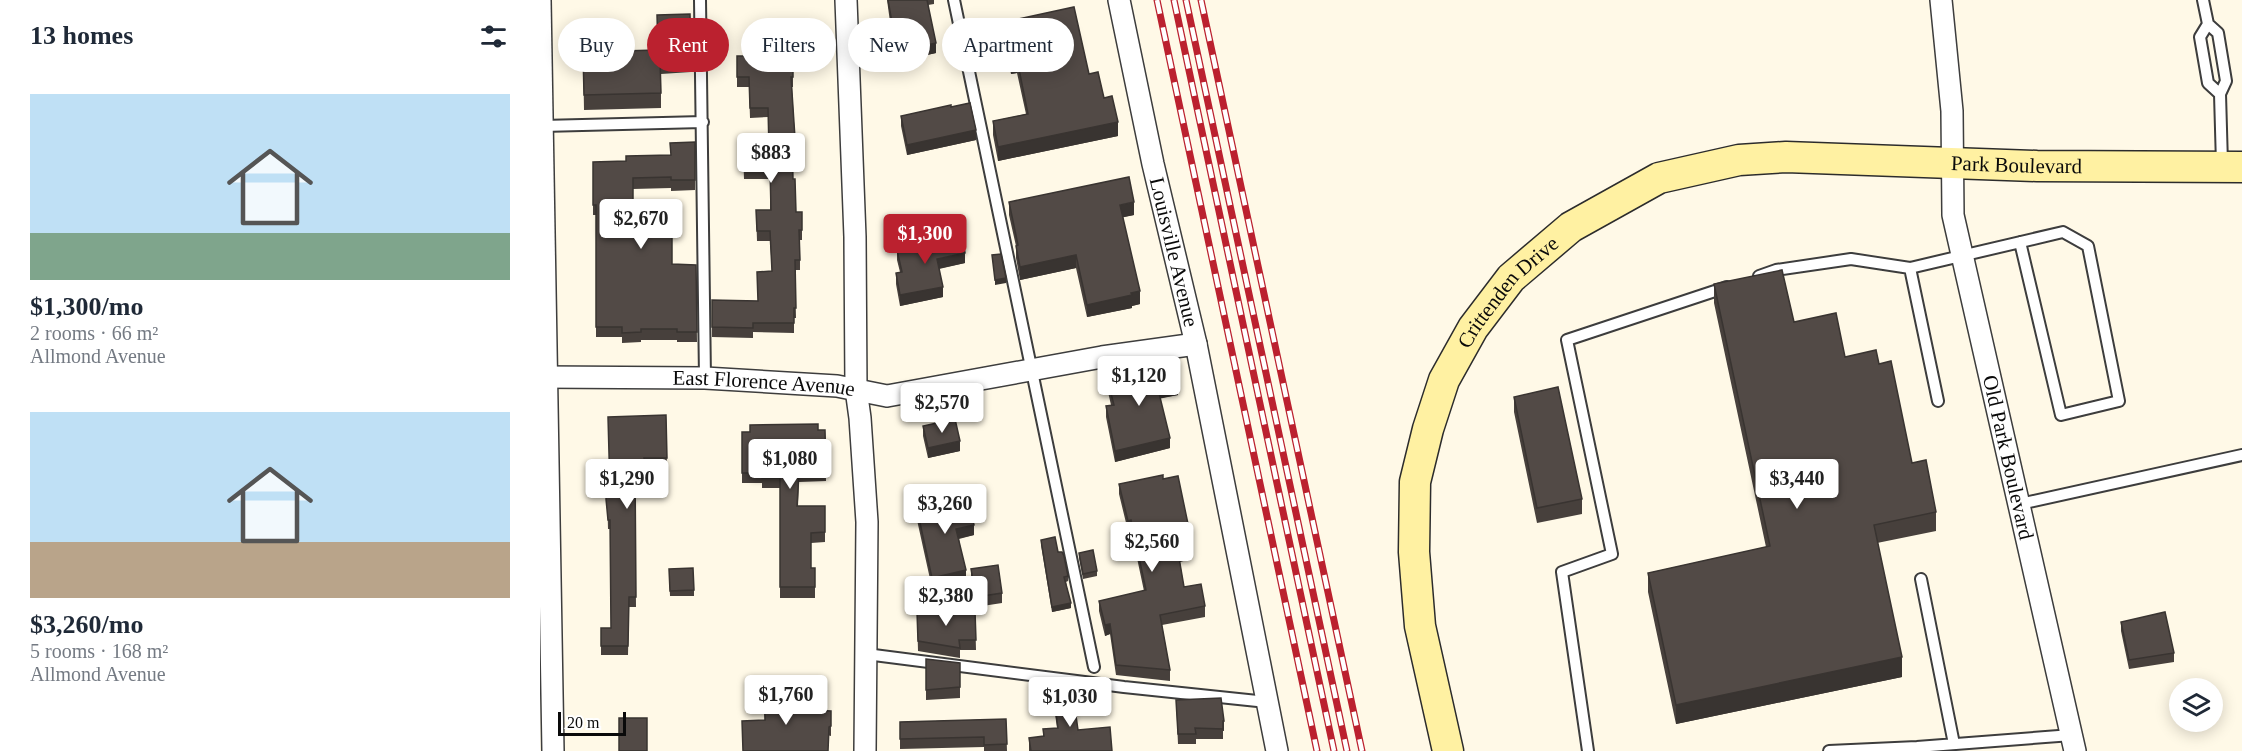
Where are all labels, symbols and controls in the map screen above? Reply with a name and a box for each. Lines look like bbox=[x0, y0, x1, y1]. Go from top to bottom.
chip: Buy bbox=[558, 18, 635, 72]
chip: Rent bbox=[647, 18, 729, 72]
chip: Filters bbox=[741, 18, 836, 72]
chip: New bbox=[848, 18, 930, 72]
chip: Apartment bbox=[942, 18, 1074, 72]
icon: filters bbox=[477, 20, 510, 53]
text: 13 homes bbox=[30, 21, 133, 50]
icon: home bbox=[216, 133, 324, 241]
pin: $883 bbox=[735, 133, 807, 184]
text: $883 bbox=[751, 141, 791, 163]
street label: Park Boulevard bbox=[1950, 151, 2083, 178]
street label: Louisville Avenue bbox=[1145, 175, 1203, 329]
pin: $2,670 bbox=[592, 199, 690, 250]
text: $2,670 bbox=[614, 207, 669, 229]
pin: $1,300 bbox=[876, 214, 974, 265]
text: $1,300 bbox=[898, 222, 953, 244]
street label: Crittenden Drive bbox=[1452, 231, 1563, 352]
text: $1,300/mo bbox=[30, 292, 143, 321]
text: 2 rooms · 66 m² bbox=[30, 322, 158, 344]
text: Allmond Avenue bbox=[30, 345, 166, 367]
pin: $1,120 bbox=[1090, 356, 1188, 407]
text: $1,120 bbox=[1112, 364, 1167, 386]
street label: East Florence Avenue bbox=[673, 366, 857, 401]
street label: Old Park Boulevard bbox=[1978, 373, 2039, 542]
pin: $2,570 bbox=[893, 383, 991, 434]
text: $2,570 bbox=[915, 391, 970, 413]
pin: $1,080 bbox=[741, 439, 839, 490]
text: $1,080 bbox=[763, 447, 818, 469]
icon: home bbox=[216, 451, 324, 559]
pin: $1,290 bbox=[578, 459, 676, 510]
pin: $3,440 bbox=[1748, 459, 1846, 510]
text: $1,290 bbox=[600, 467, 655, 489]
text: $3,440 bbox=[1770, 467, 1825, 489]
pin: $3,260 bbox=[896, 484, 994, 535]
text: $3,260 bbox=[918, 492, 973, 514]
pin: $2,560 bbox=[1103, 522, 1201, 573]
text: $2,560 bbox=[1125, 530, 1180, 552]
pin: $2,380 bbox=[897, 576, 995, 627]
text: $2,380 bbox=[919, 584, 974, 606]
text: $3,260/mo bbox=[30, 610, 143, 639]
text: 5 rooms · 168 m² bbox=[30, 640, 168, 662]
text: Allmond Avenue bbox=[30, 663, 166, 685]
pin: $1,760 bbox=[737, 675, 835, 726]
pin: $1,030 bbox=[1021, 677, 1119, 728]
map controls bbox=[2169, 678, 2223, 732]
button: layers bbox=[2169, 678, 2223, 732]
text: $1,760 bbox=[759, 683, 814, 705]
text: $1,030 bbox=[1043, 685, 1098, 707]
scale bar bbox=[558, 709, 626, 736]
text: 20 m bbox=[567, 714, 599, 731]

